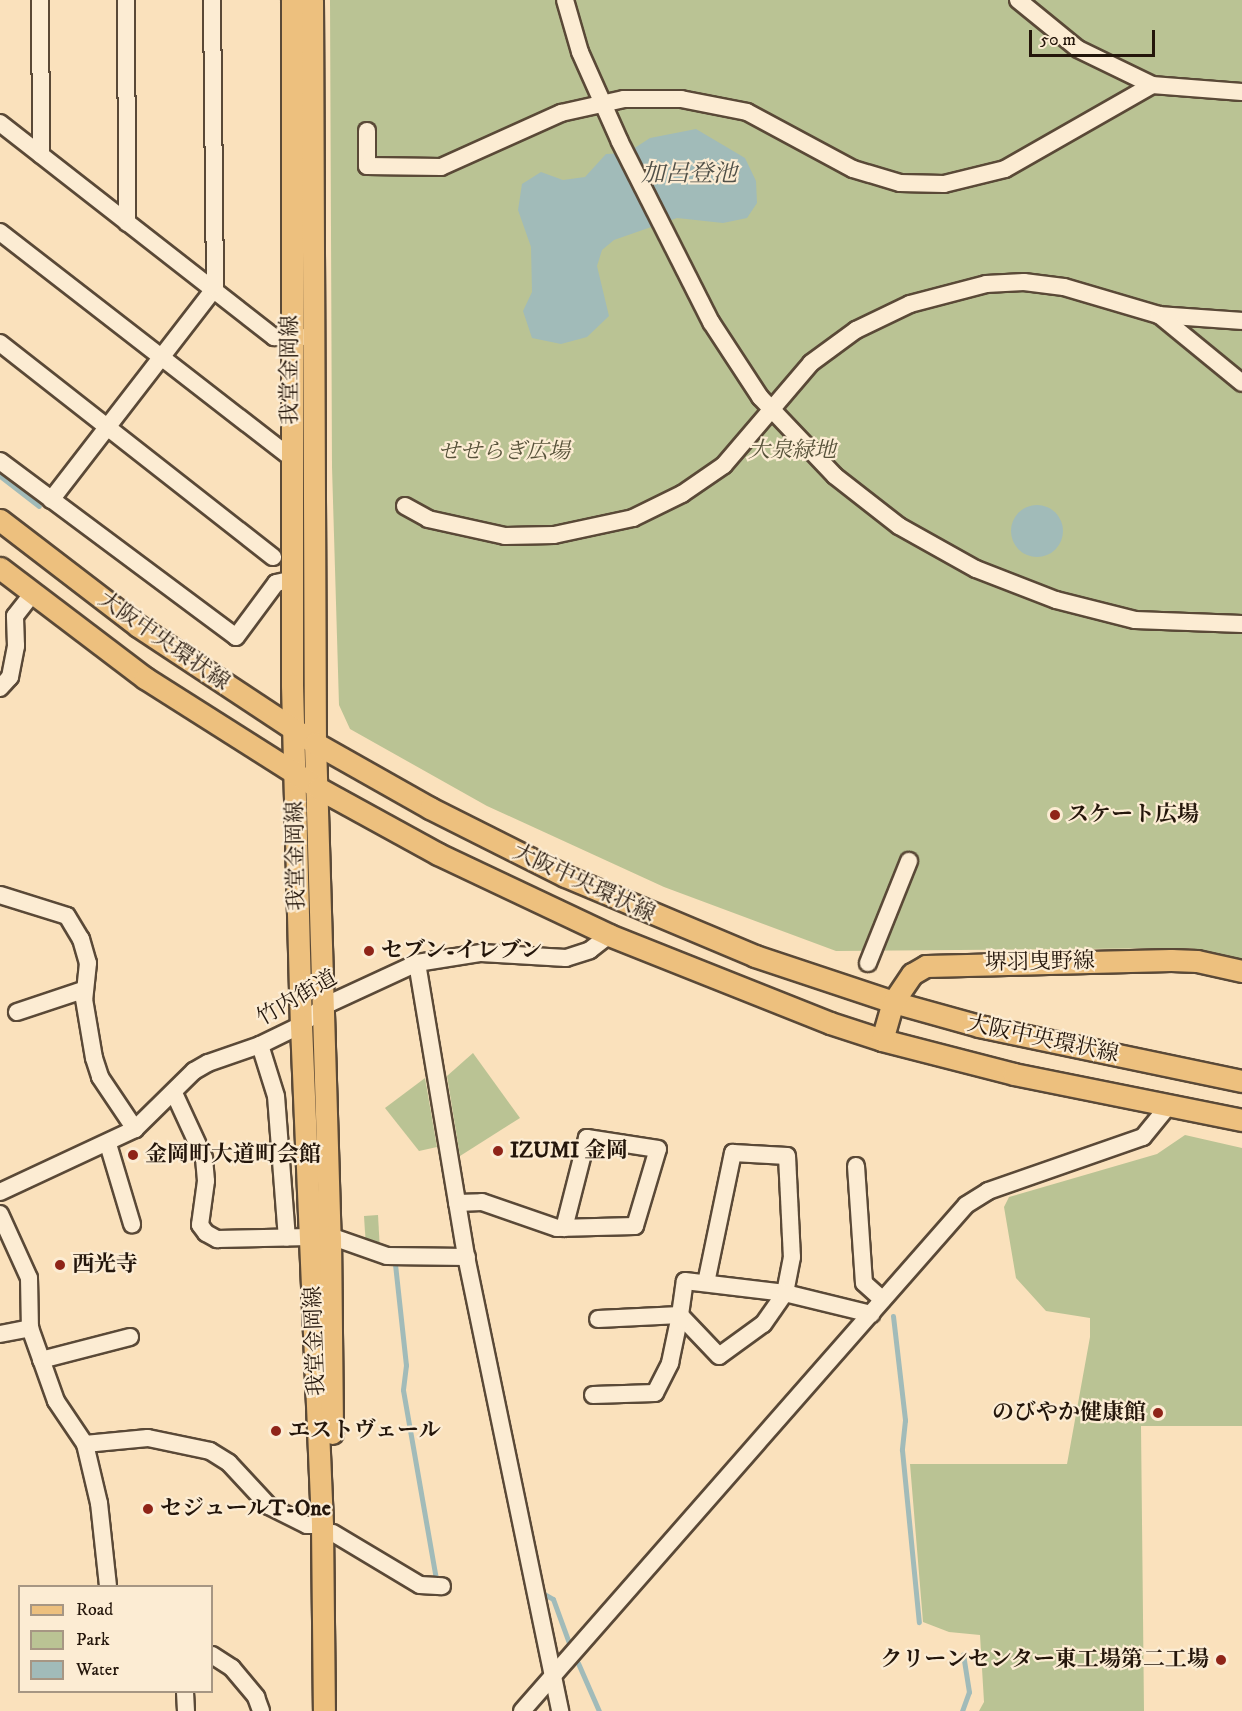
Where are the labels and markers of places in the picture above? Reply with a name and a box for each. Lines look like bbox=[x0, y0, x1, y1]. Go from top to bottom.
place label: スケート広場 bbox=[1067, 802, 1199, 828]
marker: スケート広場 bbox=[1048, 808, 1062, 822]
place label: セブン-イレブン bbox=[381, 938, 544, 964]
marker: セブン-イレブン bbox=[362, 944, 376, 958]
place label: IZUMI 金岡 bbox=[510, 1138, 628, 1164]
place label: 金岡町大道町会館 bbox=[145, 1142, 321, 1168]
marker: IZUMI 金岡 bbox=[491, 1144, 505, 1158]
marker: 金岡町大道町会館 bbox=[126, 1148, 140, 1162]
place label: 西光寺 bbox=[72, 1252, 138, 1278]
marker: 西光寺 bbox=[53, 1258, 67, 1272]
place label: のびやか健康館 bbox=[992, 1400, 1146, 1426]
marker: のびやか健康館 bbox=[1151, 1406, 1165, 1420]
place label: エストヴェール bbox=[288, 1418, 442, 1444]
marker: エストヴェール bbox=[269, 1424, 283, 1438]
place label: セジュールT-One bbox=[160, 1496, 332, 1522]
marker: セジュールT-One bbox=[141, 1502, 155, 1516]
place label: クリーンセンター東工場第二工場 bbox=[879, 1647, 1209, 1673]
marker: クリーンセンター東工場第二工場 bbox=[1214, 1653, 1228, 1667]

